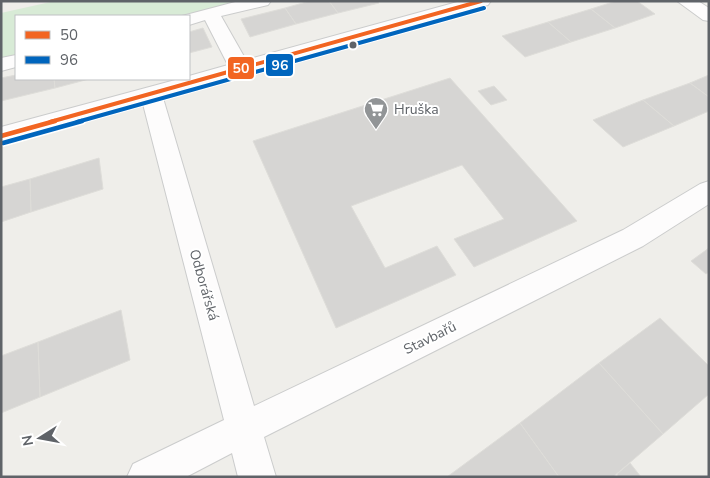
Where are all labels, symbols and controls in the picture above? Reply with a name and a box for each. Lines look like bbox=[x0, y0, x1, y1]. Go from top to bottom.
legend bbox=[15, 15, 190, 80]
text: 50 bbox=[60, 25, 78, 45]
unlabelled marker bbox=[348, 40, 358, 50]
text: 96 bbox=[60, 50, 78, 70]
line badge: 96 bbox=[265, 53, 294, 77]
line badge: 50 bbox=[227, 56, 255, 80]
text: 96 bbox=[272, 56, 288, 75]
text: 50 bbox=[233, 59, 249, 78]
supermarket icon: Hruška bbox=[363, 96, 389, 130]
place label: Hruška bbox=[394, 100, 439, 119]
street label: Odborářská bbox=[185, 247, 223, 323]
street label: Stavbařů bbox=[400, 317, 460, 359]
north arrow bbox=[15, 413, 65, 463]
text: N bbox=[17, 433, 38, 447]

